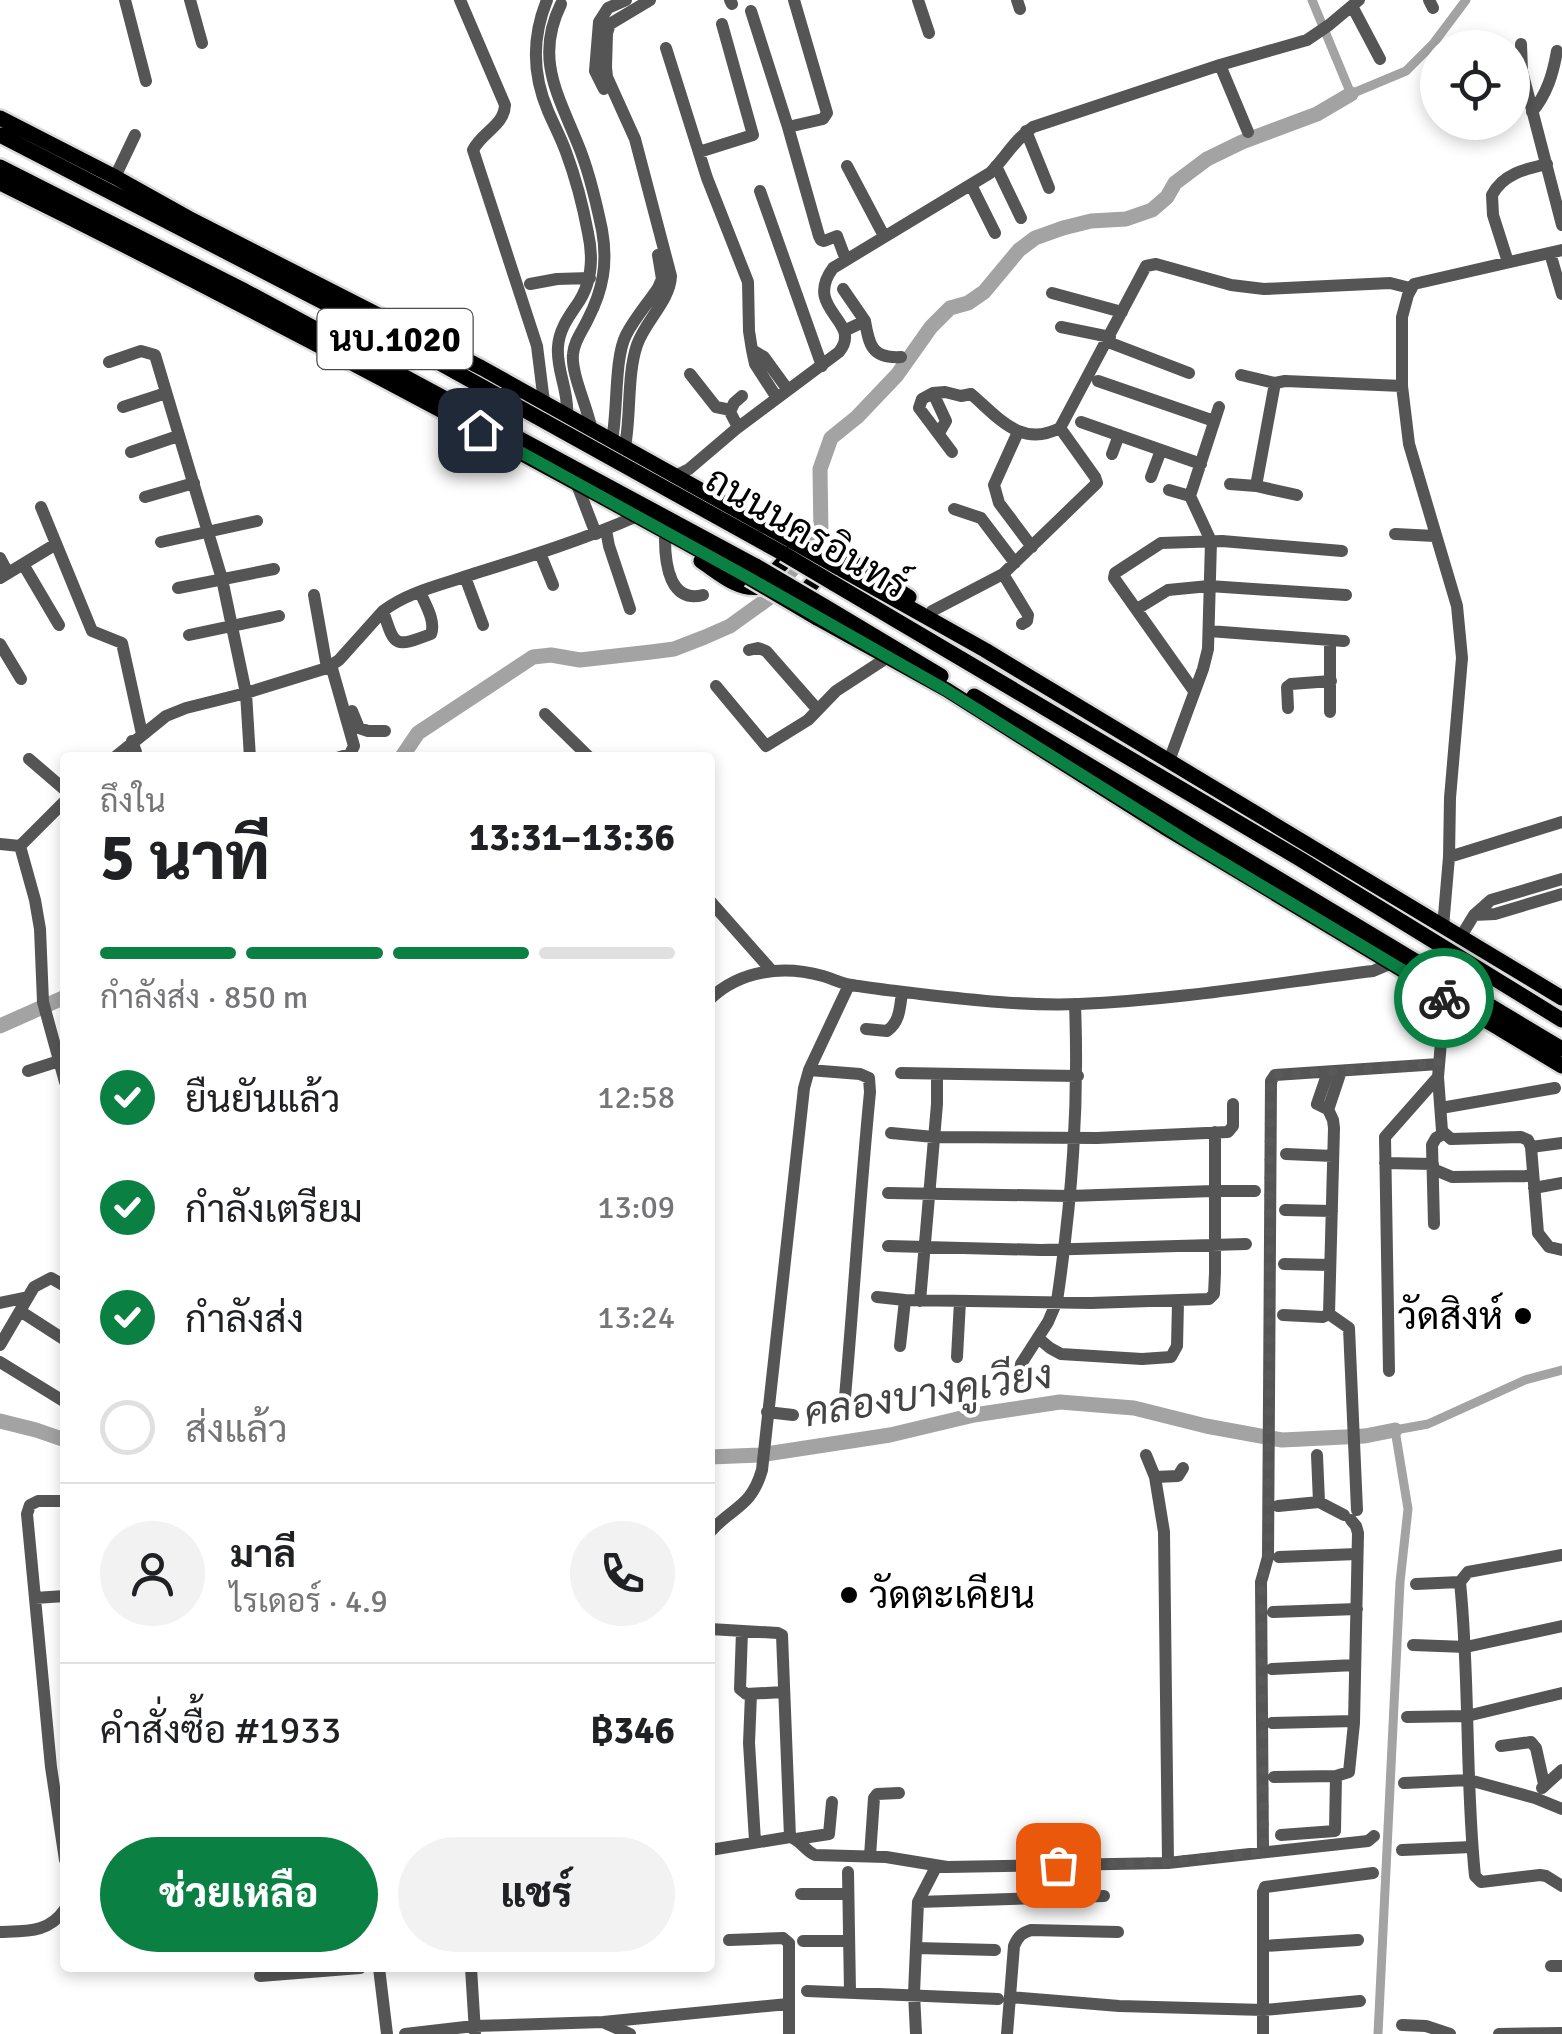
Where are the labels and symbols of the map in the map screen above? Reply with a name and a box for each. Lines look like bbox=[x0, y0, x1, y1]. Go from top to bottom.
road number: นบ.1020 bbox=[318, 309, 472, 369]
pin bbox=[438, 388, 523, 473]
street label: ถนนนครอินทร์ bbox=[697, 455, 917, 609]
courier bbox=[1394, 948, 1494, 1048]
place label: วัดสิงห์ bbox=[1398, 1292, 1503, 1340]
marker: วัดสิงห์ bbox=[1512, 1305, 1534, 1327]
water label: คลองบางคูเวียง bbox=[800, 1348, 1056, 1440]
place label: วัดตะเคียน bbox=[869, 1572, 1035, 1619]
marker: วัดตะเคียน bbox=[838, 1584, 860, 1606]
pin bbox=[1016, 1823, 1101, 1908]

